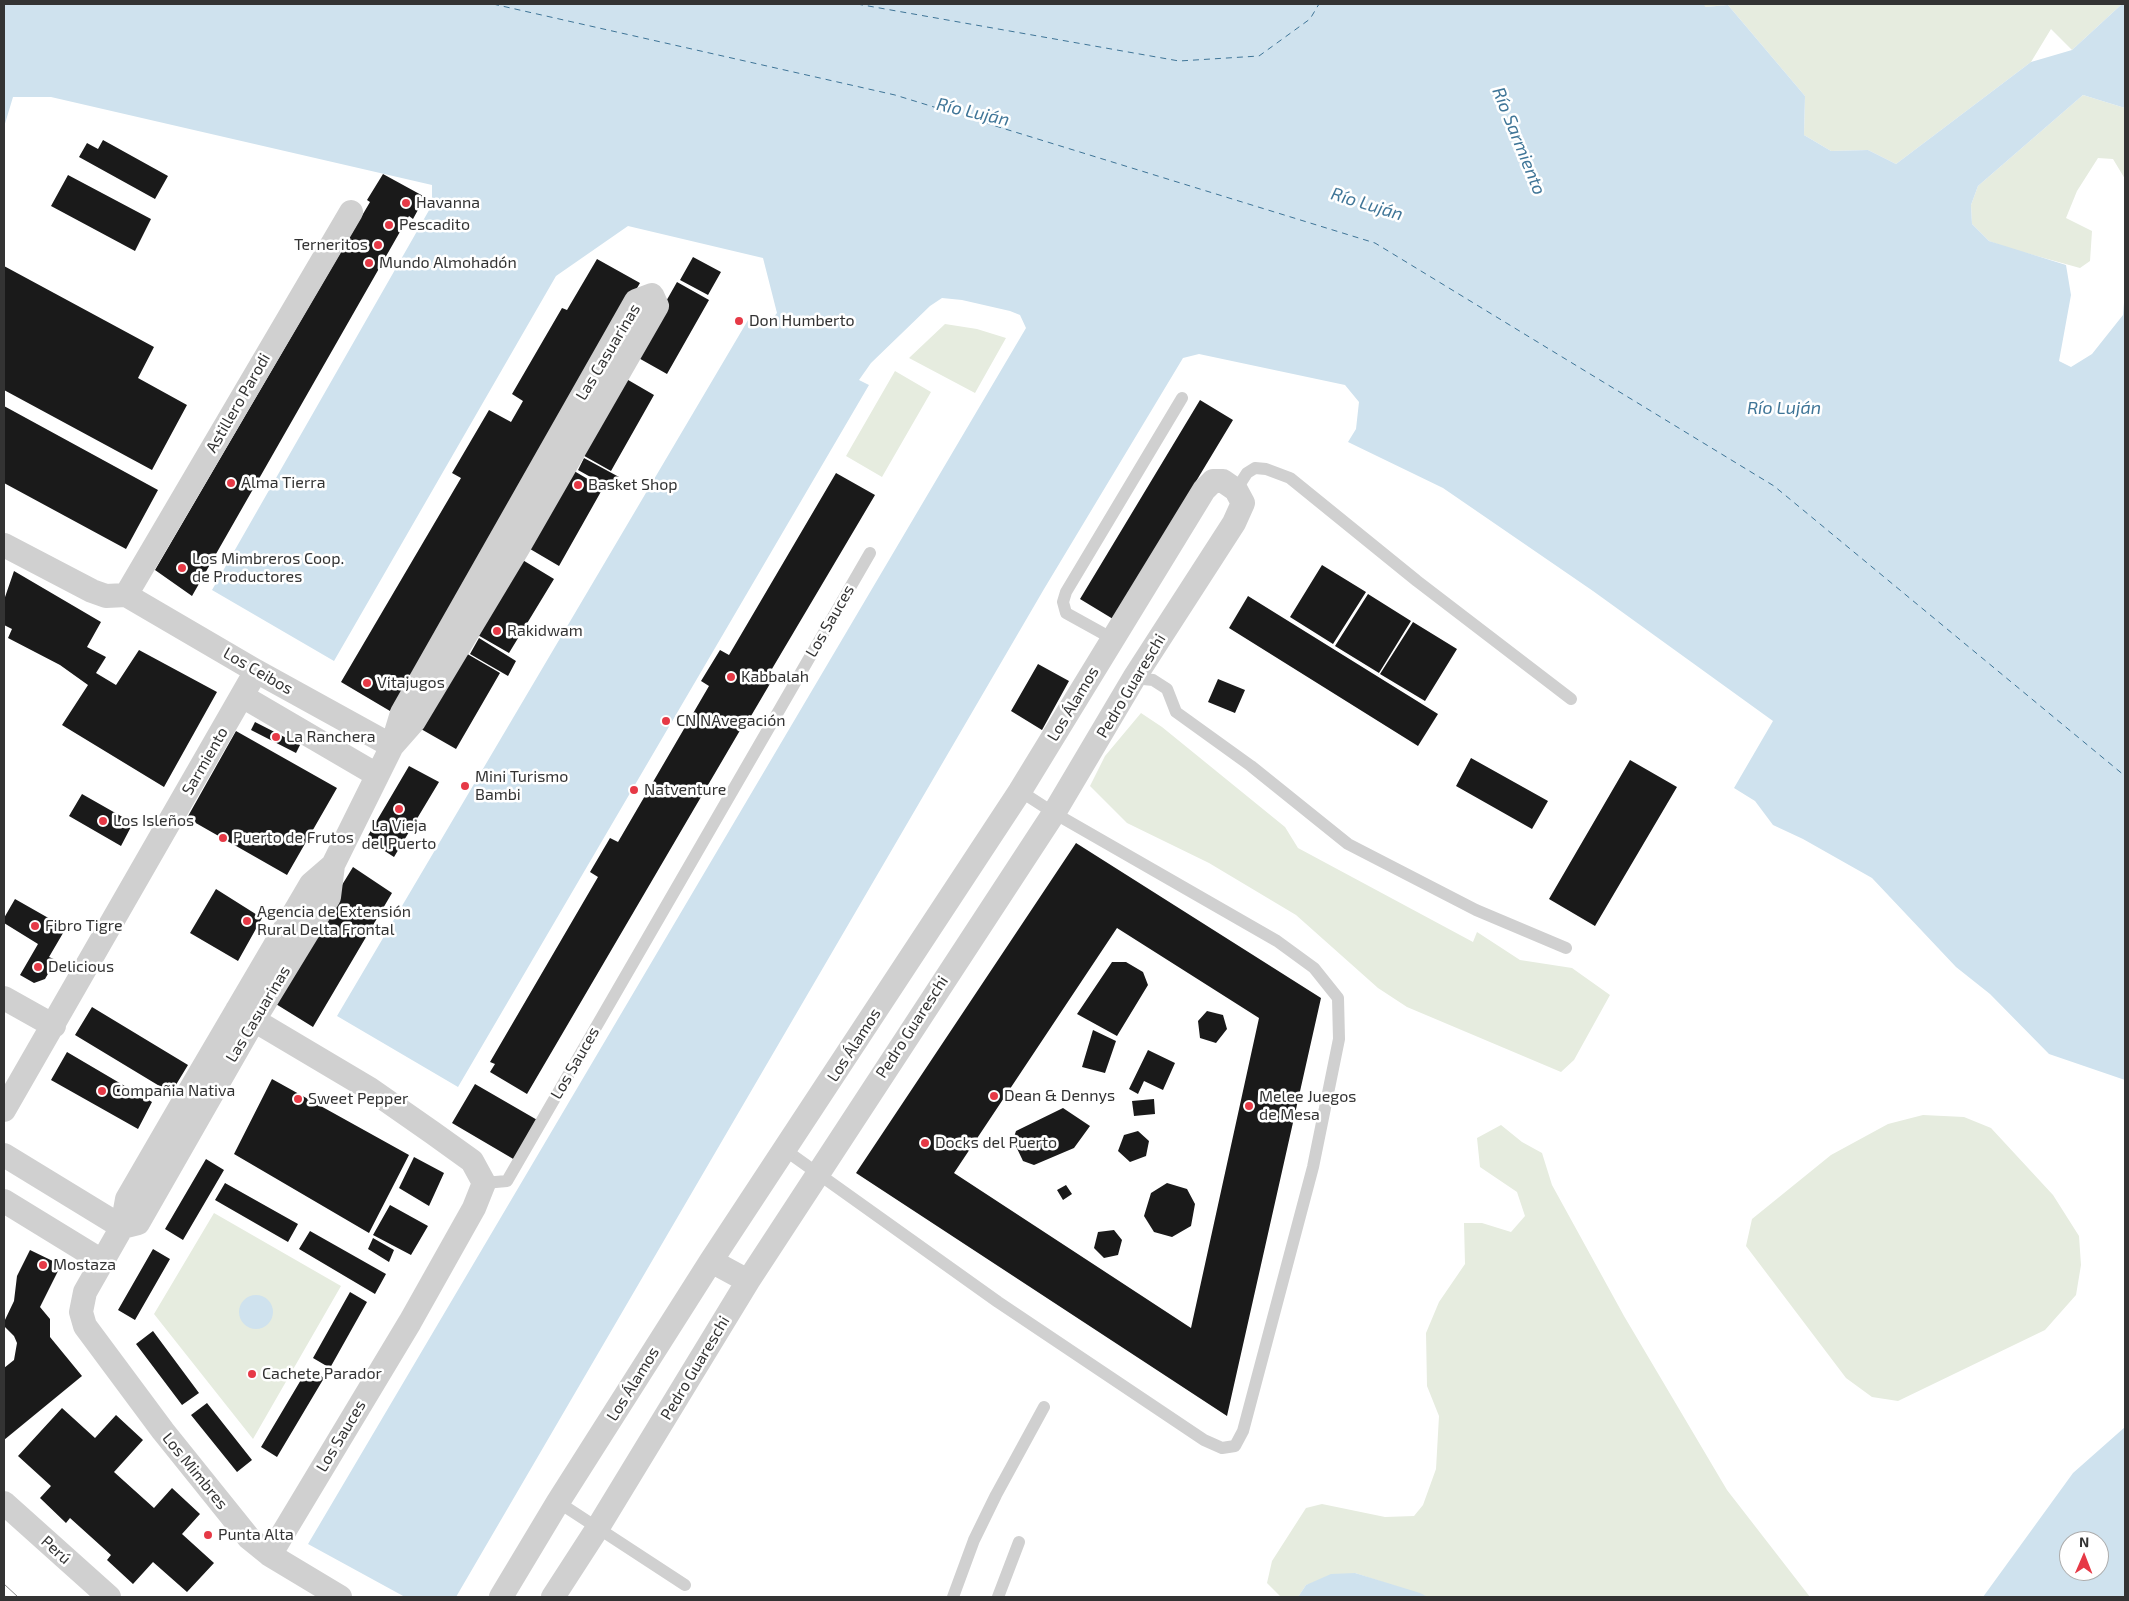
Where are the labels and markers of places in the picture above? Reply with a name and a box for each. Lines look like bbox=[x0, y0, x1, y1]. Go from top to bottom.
place label: Havanna bbox=[416, 193, 480, 213]
marker: Havanna bbox=[400, 197, 412, 209]
place label: Pescadito bbox=[399, 215, 470, 235]
marker: Pescadito bbox=[383, 219, 395, 231]
place label: Terneritos bbox=[294, 235, 368, 255]
marker: Terneritos bbox=[372, 239, 384, 251]
place label: Mundo Almohadón bbox=[379, 253, 517, 273]
marker: Mundo Almohadón bbox=[363, 257, 375, 269]
place label: Don Humberto bbox=[749, 311, 855, 331]
marker: Don Humberto bbox=[733, 315, 745, 327]
place label: Alma Tierra bbox=[241, 473, 326, 493]
place label: Basket Shop bbox=[588, 475, 678, 495]
marker: Alma Tierra bbox=[225, 477, 237, 489]
marker: Basket Shop bbox=[572, 479, 584, 491]
place label: Los Mimbreros Coop. de Productores bbox=[192, 549, 344, 587]
marker: Los Mimbreros Coop. de Productores bbox=[176, 562, 188, 574]
place label: Rakidwam bbox=[507, 621, 583, 641]
marker: Rakidwam bbox=[491, 625, 503, 637]
place label: Kabbalah bbox=[741, 667, 809, 687]
marker: Kabbalah bbox=[725, 671, 737, 683]
place label: Vitajugos bbox=[377, 673, 445, 693]
marker: Vitajugos bbox=[361, 677, 373, 689]
place label: CN NAvegación bbox=[676, 711, 786, 731]
marker: CN NAvegación bbox=[660, 715, 672, 727]
place label: La Ranchera bbox=[286, 727, 375, 747]
marker: La Ranchera bbox=[270, 731, 282, 743]
place label: Mini Turismo Bambi bbox=[475, 767, 568, 805]
marker: Mini Turismo Bambi bbox=[459, 780, 471, 792]
place label: Natventure bbox=[644, 780, 726, 800]
marker: Natventure bbox=[628, 784, 640, 796]
marker: La Vieja del Puerto bbox=[393, 803, 405, 815]
place label: Los Isleños bbox=[113, 811, 194, 831]
marker: Los Isleños bbox=[97, 815, 109, 827]
place label: La Vieja del Puerto bbox=[362, 816, 436, 854]
place label: Puerto de Frutos bbox=[233, 828, 354, 848]
marker: Puerto de Frutos bbox=[217, 832, 229, 844]
place label: Agencia de Extensión Rural Delta Frontal bbox=[257, 902, 411, 940]
marker: Agencia de Extensión Rural Delta Frontal bbox=[241, 915, 253, 927]
place label: Fibro Tigre bbox=[45, 916, 123, 936]
marker: Fibro Tigre bbox=[29, 920, 41, 932]
place label: Delicious bbox=[48, 957, 114, 977]
marker: Delicious bbox=[32, 961, 44, 973]
place label: Compañia Nativa bbox=[112, 1081, 235, 1101]
marker: Compañia Nativa bbox=[96, 1085, 108, 1097]
place label: Dean & Dennys bbox=[1004, 1086, 1115, 1106]
place label: Melee Juegos de Mesa bbox=[1259, 1087, 1356, 1125]
place label: Sweet Pepper bbox=[308, 1089, 408, 1109]
marker: Dean & Dennys bbox=[988, 1090, 1000, 1102]
marker: Sweet Pepper bbox=[292, 1093, 304, 1105]
marker: Melee Juegos de Mesa bbox=[1243, 1100, 1255, 1112]
place label: Docks del Puerto bbox=[935, 1133, 1057, 1153]
marker: Docks del Puerto bbox=[919, 1137, 931, 1149]
place label: Mostaza bbox=[53, 1255, 116, 1275]
marker: Mostaza bbox=[37, 1259, 49, 1271]
place label: Cachete Parador bbox=[262, 1364, 382, 1384]
marker: Cachete Parador bbox=[246, 1368, 258, 1380]
place label: Punta Alta bbox=[218, 1525, 294, 1545]
marker: Punta Alta bbox=[202, 1529, 214, 1541]

